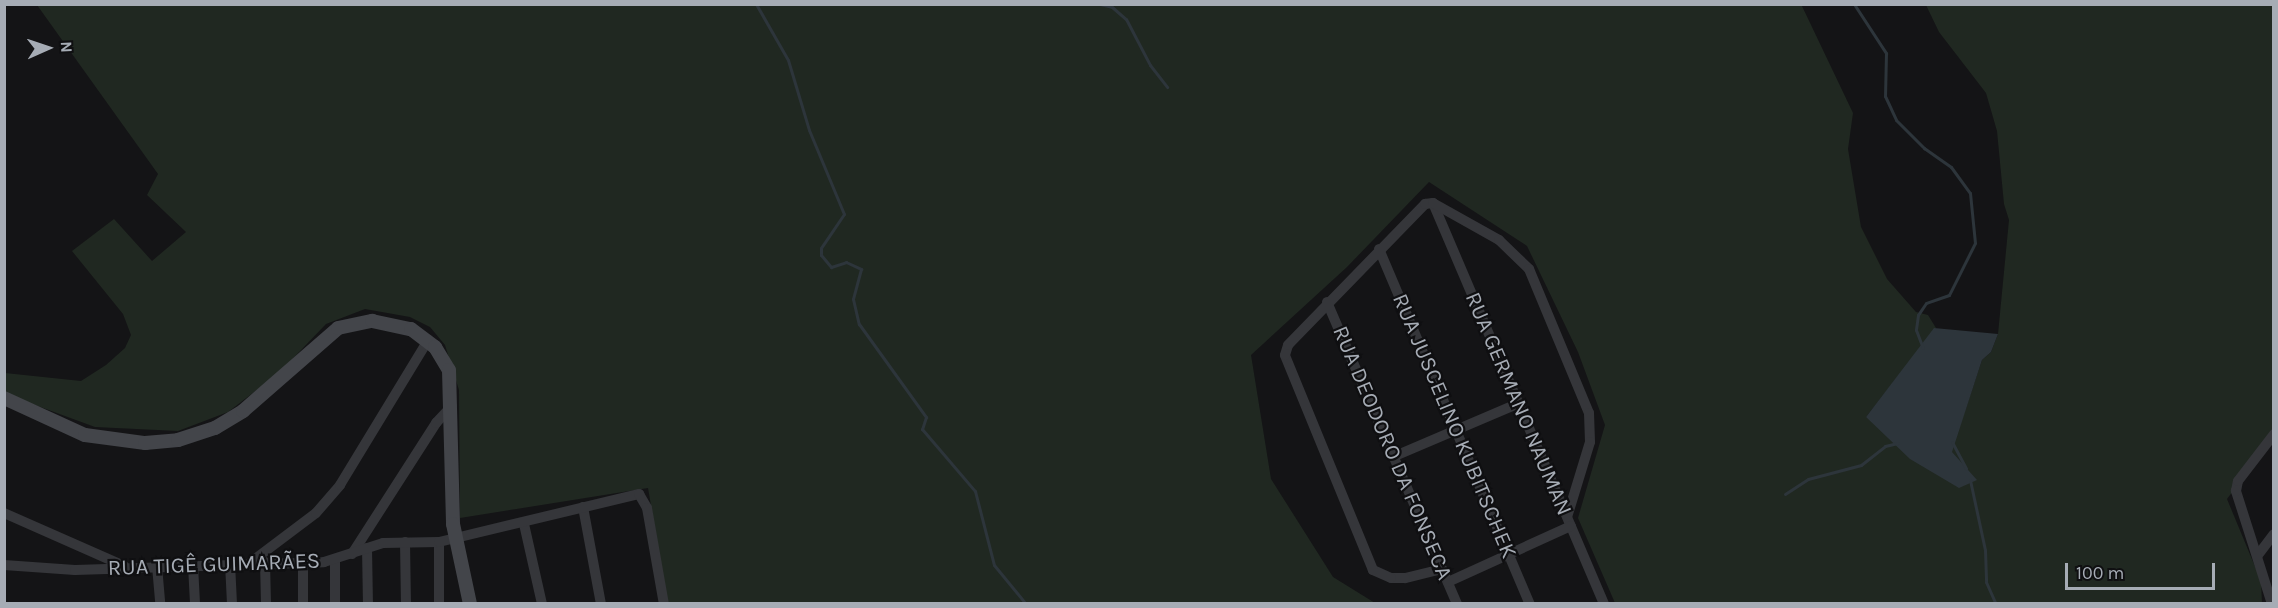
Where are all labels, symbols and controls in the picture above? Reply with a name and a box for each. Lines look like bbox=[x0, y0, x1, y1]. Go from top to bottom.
north arrow bbox=[18, 18, 78, 78]
text: N bbox=[57, 41, 76, 53]
street label: RUA GERMANO NAUMAN bbox=[1459, 288, 1577, 520]
street label: RUA JUSCELINO KUBITSCHEK bbox=[1386, 290, 1522, 562]
street label: RUA DEODORO DA FONSECA bbox=[1326, 322, 1458, 584]
street label: RUA TIGÊ GUIMARÃES bbox=[107, 548, 321, 582]
scale bar bbox=[2068, 551, 2218, 589]
text: 100 m bbox=[2076, 562, 2124, 584]

